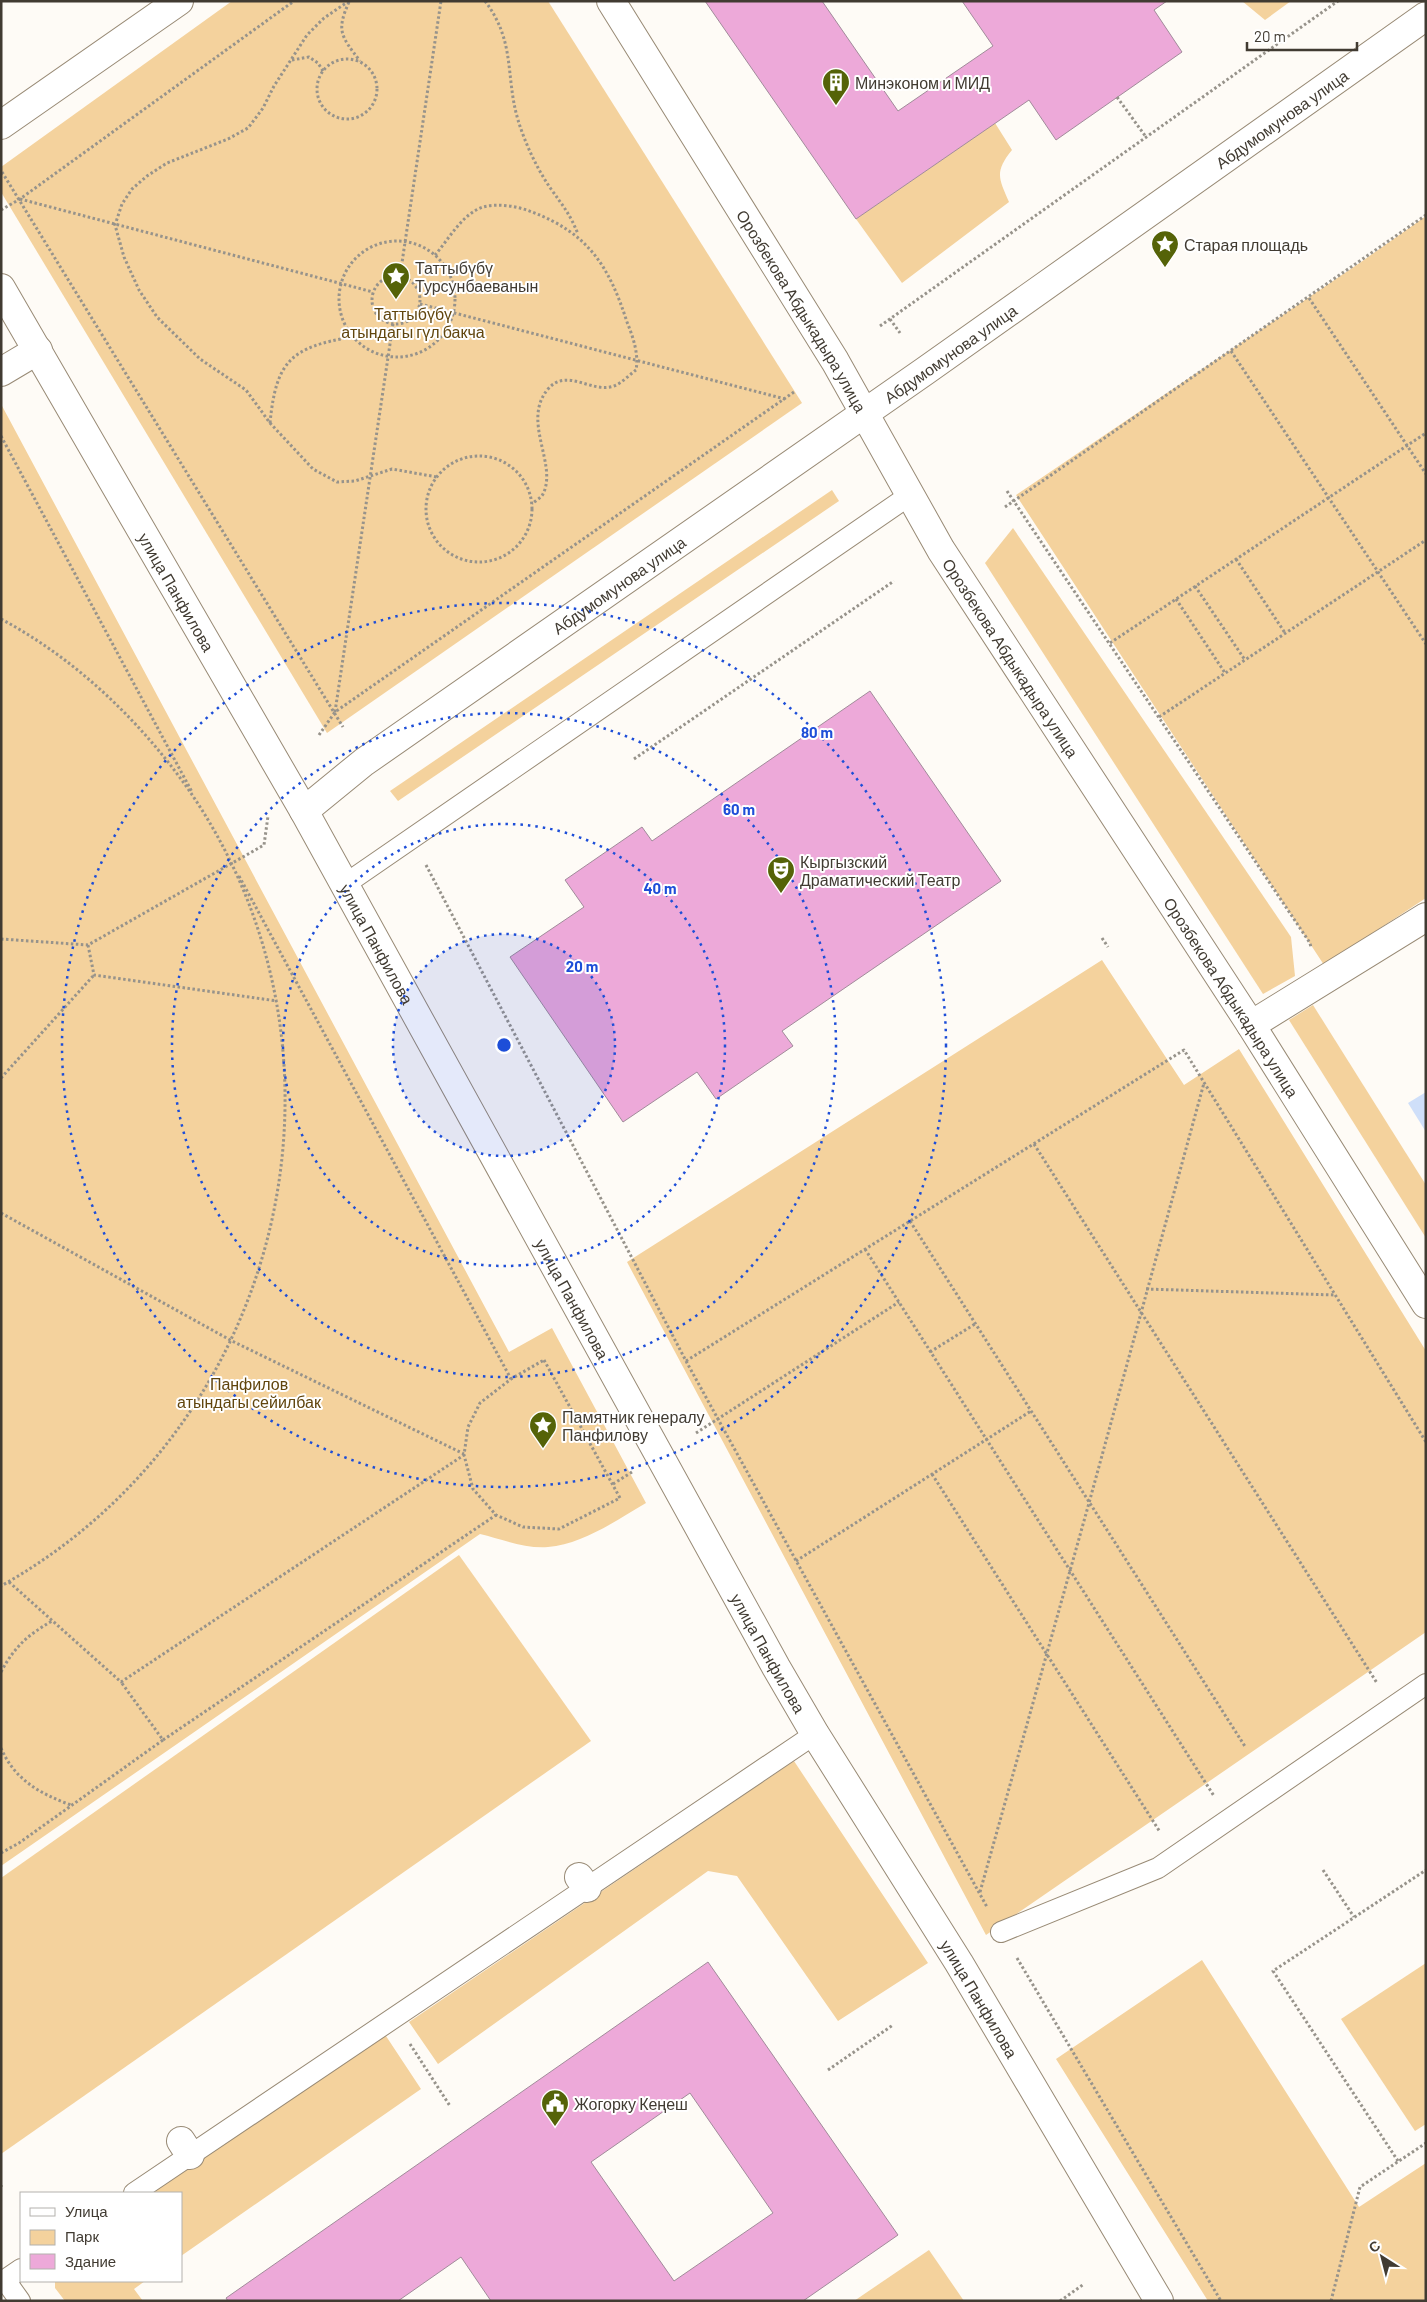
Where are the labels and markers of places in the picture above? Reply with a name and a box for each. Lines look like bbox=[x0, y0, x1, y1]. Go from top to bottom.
building icon: Минэконом и МИД bbox=[821, 67, 851, 106]
place label: Минэконом и МИД bbox=[855, 73, 990, 92]
place icon: Старая площадь bbox=[1150, 229, 1180, 268]
place label: Старая площадь bbox=[1184, 235, 1308, 254]
place label: Таттыбүбү Турсунбаеванын bbox=[415, 258, 538, 295]
place icon: Таттыбүбү Турсунбаеванын bbox=[381, 261, 411, 300]
place label: Кыргызский Драматический Театр bbox=[800, 852, 960, 889]
theatre icon: Кыргызский Драматический Театр bbox=[766, 855, 796, 894]
centre of rings bbox=[495, 1036, 513, 1054]
place label: Памятник генералу Панфилову bbox=[562, 1407, 705, 1444]
place icon: Памятник генералу Панфилову bbox=[528, 1410, 558, 1449]
public building icon: Жогорку Кеңеш bbox=[540, 2088, 570, 2127]
place label: Жогорку Кеңеш bbox=[574, 2094, 688, 2113]

